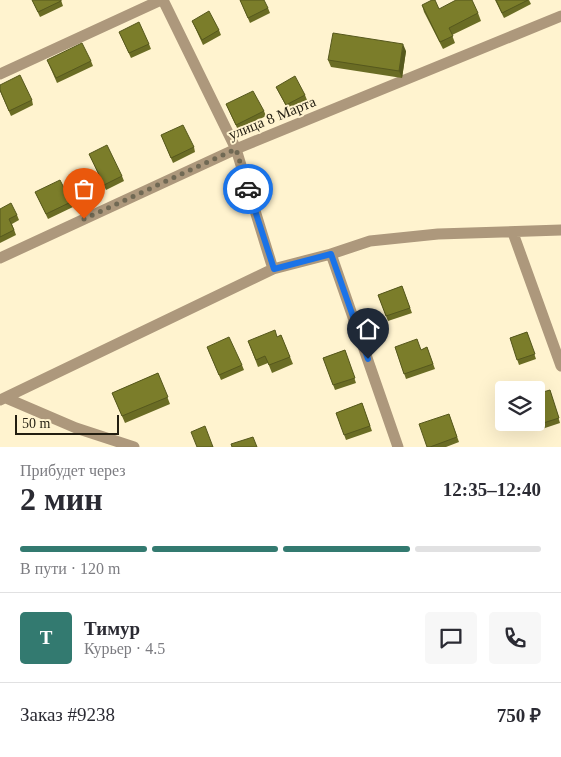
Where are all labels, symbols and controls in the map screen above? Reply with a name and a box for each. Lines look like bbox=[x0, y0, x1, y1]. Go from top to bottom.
street label: улица 8 Марта bbox=[226, 93, 318, 143]
courier bbox=[223, 164, 273, 214]
pin bbox=[63, 168, 105, 219]
icon: bag bbox=[70, 175, 98, 203]
icon: car bbox=[234, 175, 262, 203]
pin bbox=[347, 308, 389, 359]
icon: home bbox=[354, 315, 382, 343]
map controls bbox=[495, 381, 545, 431]
button: layers bbox=[495, 381, 545, 431]
scale bar bbox=[15, 412, 119, 435]
text: 50 m bbox=[22, 416, 50, 431]
text: Прибудет через bbox=[20, 462, 126, 479]
text: 12:35–12:40 bbox=[443, 479, 541, 500]
text: 2 мин bbox=[20, 481, 103, 517]
text: В пути · 120 m bbox=[20, 560, 121, 577]
button: chat bbox=[425, 612, 477, 664]
button: phone bbox=[489, 612, 541, 664]
text: Тимур bbox=[84, 618, 140, 639]
text: Т bbox=[40, 627, 52, 648]
text: Курьер · 4.5 bbox=[84, 640, 165, 657]
text: Заказ #9238 bbox=[20, 704, 115, 725]
text: 750 ₽ bbox=[497, 705, 541, 726]

